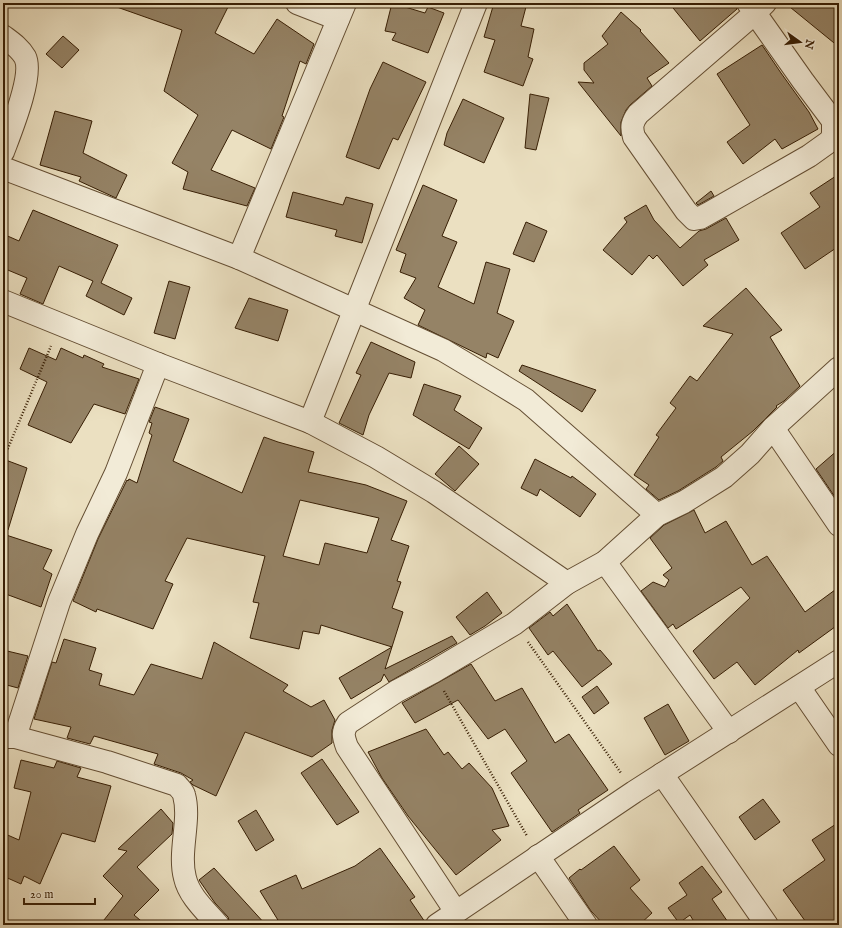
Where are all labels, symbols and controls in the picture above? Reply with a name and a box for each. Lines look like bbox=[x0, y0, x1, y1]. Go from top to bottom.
north arrow bbox=[780, 22, 820, 62]
text: N bbox=[801, 37, 817, 51]
scale bar bbox=[24, 880, 95, 906]
text: 20 m bbox=[30, 887, 53, 902]

